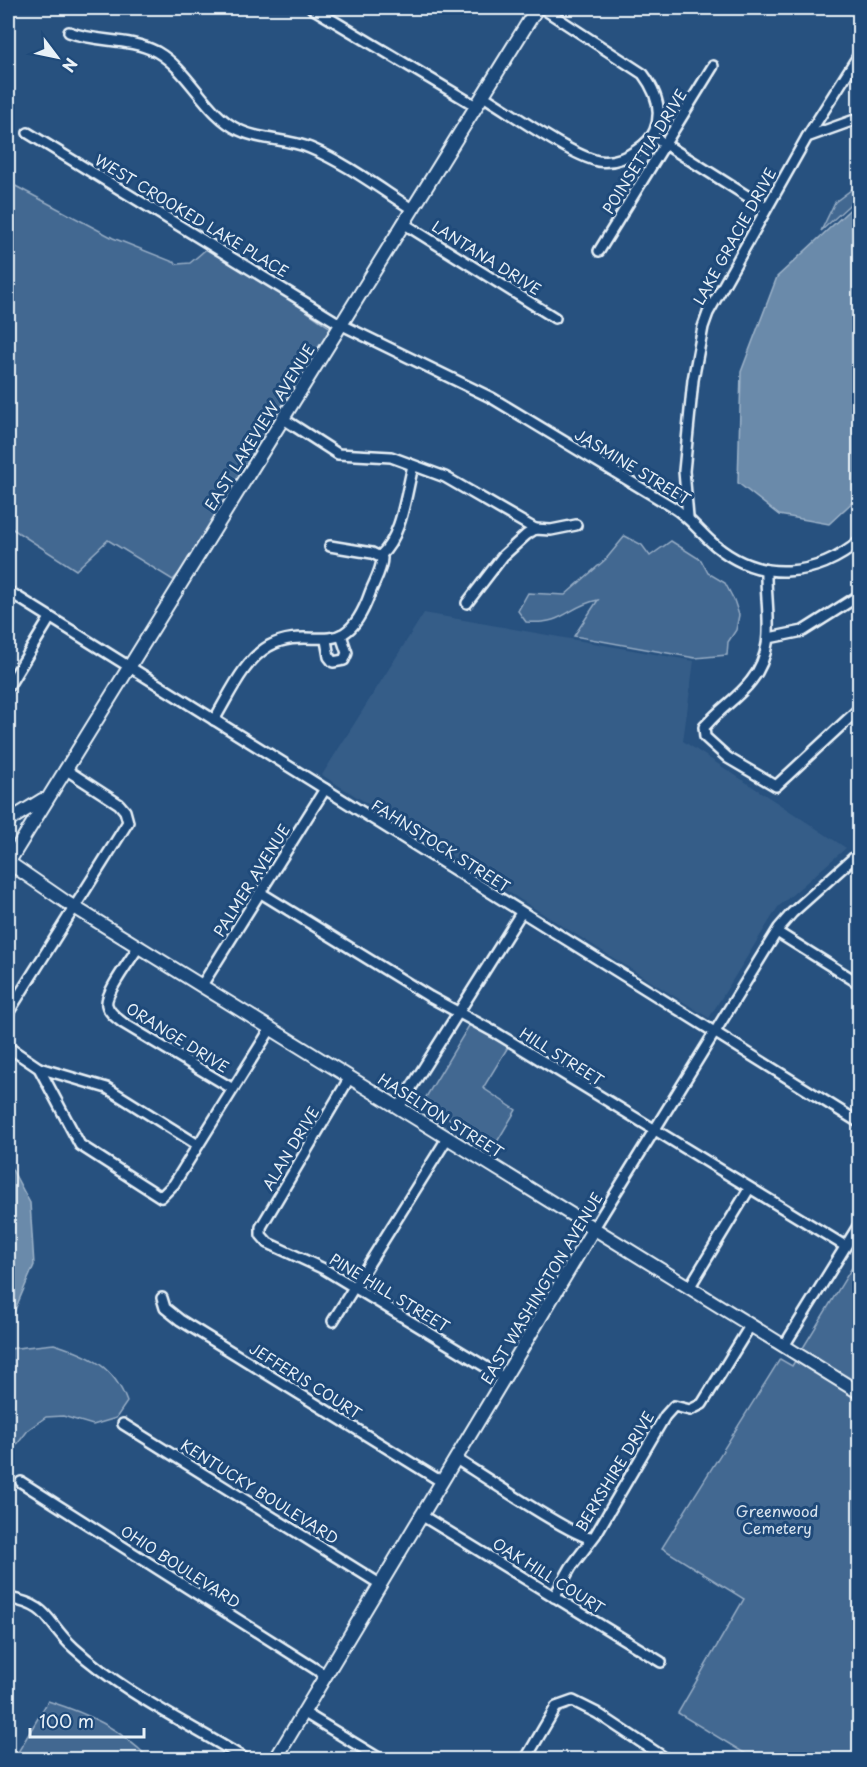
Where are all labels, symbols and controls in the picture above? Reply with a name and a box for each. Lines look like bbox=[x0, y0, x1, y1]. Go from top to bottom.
north arrow bbox=[27, 27, 87, 87]
text: N bbox=[57, 54, 84, 77]
street label: POINSETTIA DRIVE bbox=[596, 84, 692, 218]
street label: WEST CROOKED LAKE PLACE bbox=[91, 148, 293, 282]
street label: LAKE GRACIE DRIVE bbox=[687, 163, 781, 309]
street label: LANTANA DRIVE bbox=[428, 214, 546, 300]
street label: EAST LAKEVIEW AVENUE bbox=[198, 339, 320, 515]
street label: JASMINE STREET bbox=[571, 422, 696, 510]
street label: FAHNSTOCK STREET bbox=[367, 793, 515, 897]
street label: PALMER AVENUE bbox=[207, 819, 295, 941]
street label: ORANGE DRIVE bbox=[122, 996, 234, 1078]
street label: HILL STREET bbox=[516, 1021, 609, 1091]
street label: HASELTON STREET bbox=[374, 1067, 509, 1163]
street label: ALAN DRIVE bbox=[256, 1102, 324, 1194]
street label: EAST WASHINGTON AVENUE bbox=[474, 1188, 608, 1388]
street label: PINE HILL STREET bbox=[326, 1247, 455, 1337]
street label: JEFFERIS COURT bbox=[245, 1336, 367, 1424]
street label: BERKSHIRE DRIVE bbox=[569, 1407, 659, 1535]
street label: KENTUCKY BOULEVARD bbox=[177, 1433, 343, 1549]
park label: Greenwood Cemetery bbox=[736, 1499, 818, 1539]
street label: OHIO BOULEVARD bbox=[117, 1519, 245, 1613]
street label: OAK HILL COURT bbox=[489, 1531, 610, 1619]
scale bar bbox=[30, 1701, 144, 1739]
text: 100 m bbox=[39, 1707, 94, 1734]

